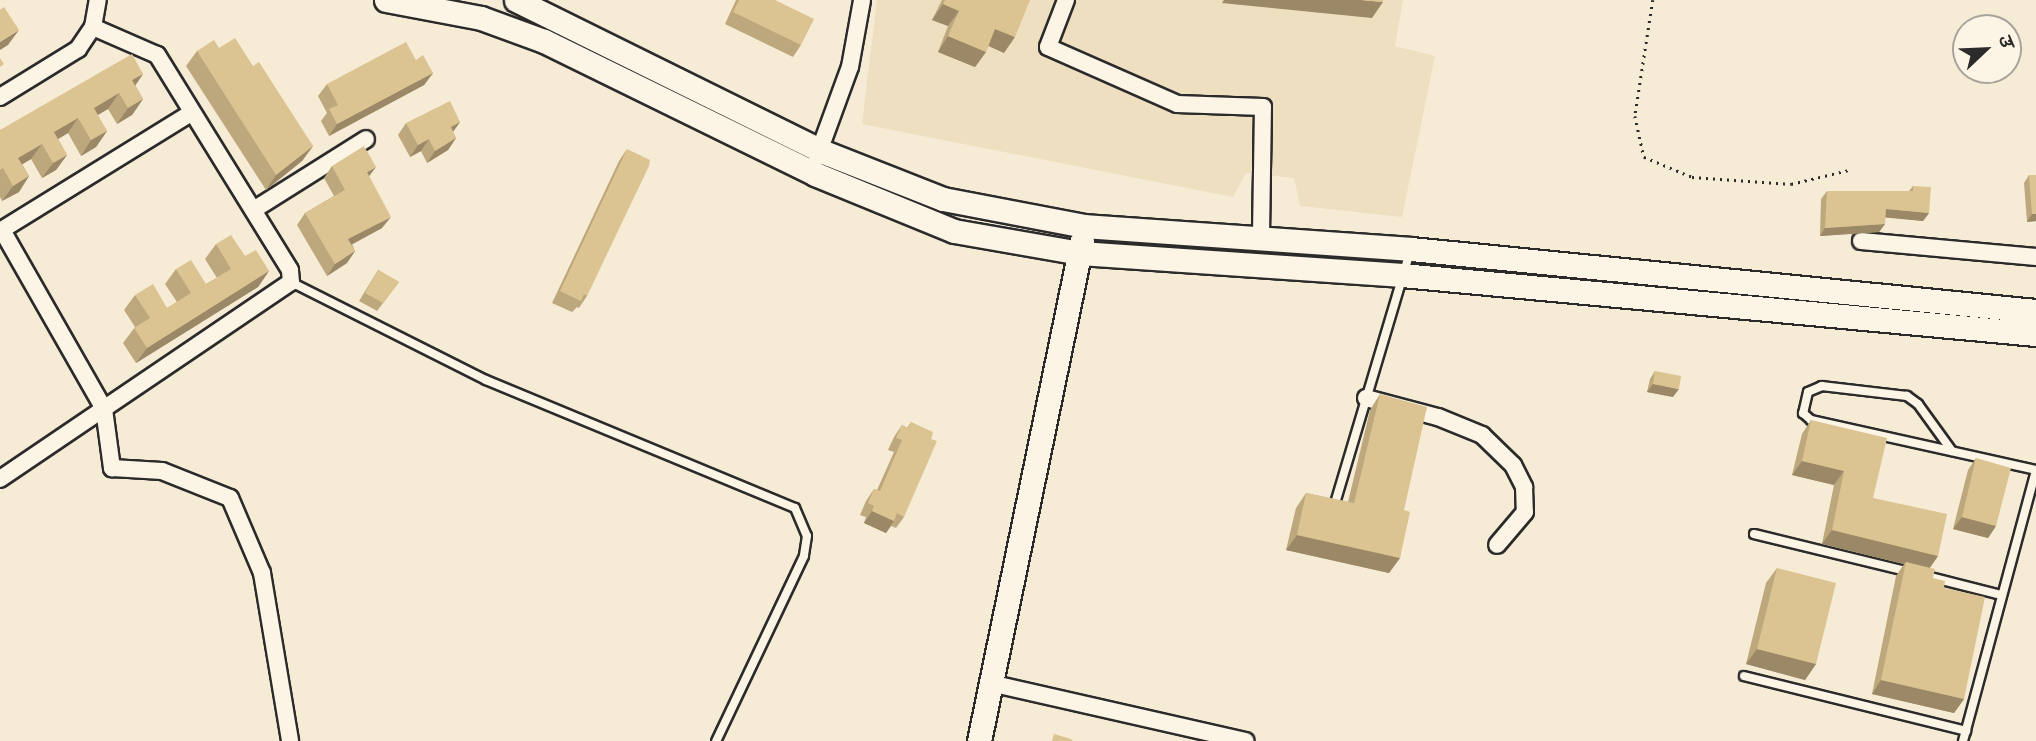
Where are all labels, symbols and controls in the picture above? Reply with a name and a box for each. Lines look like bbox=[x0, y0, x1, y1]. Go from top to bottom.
north arrow bbox=[1952, 14, 2022, 84]
text: उ bbox=[1988, 30, 2021, 53]

